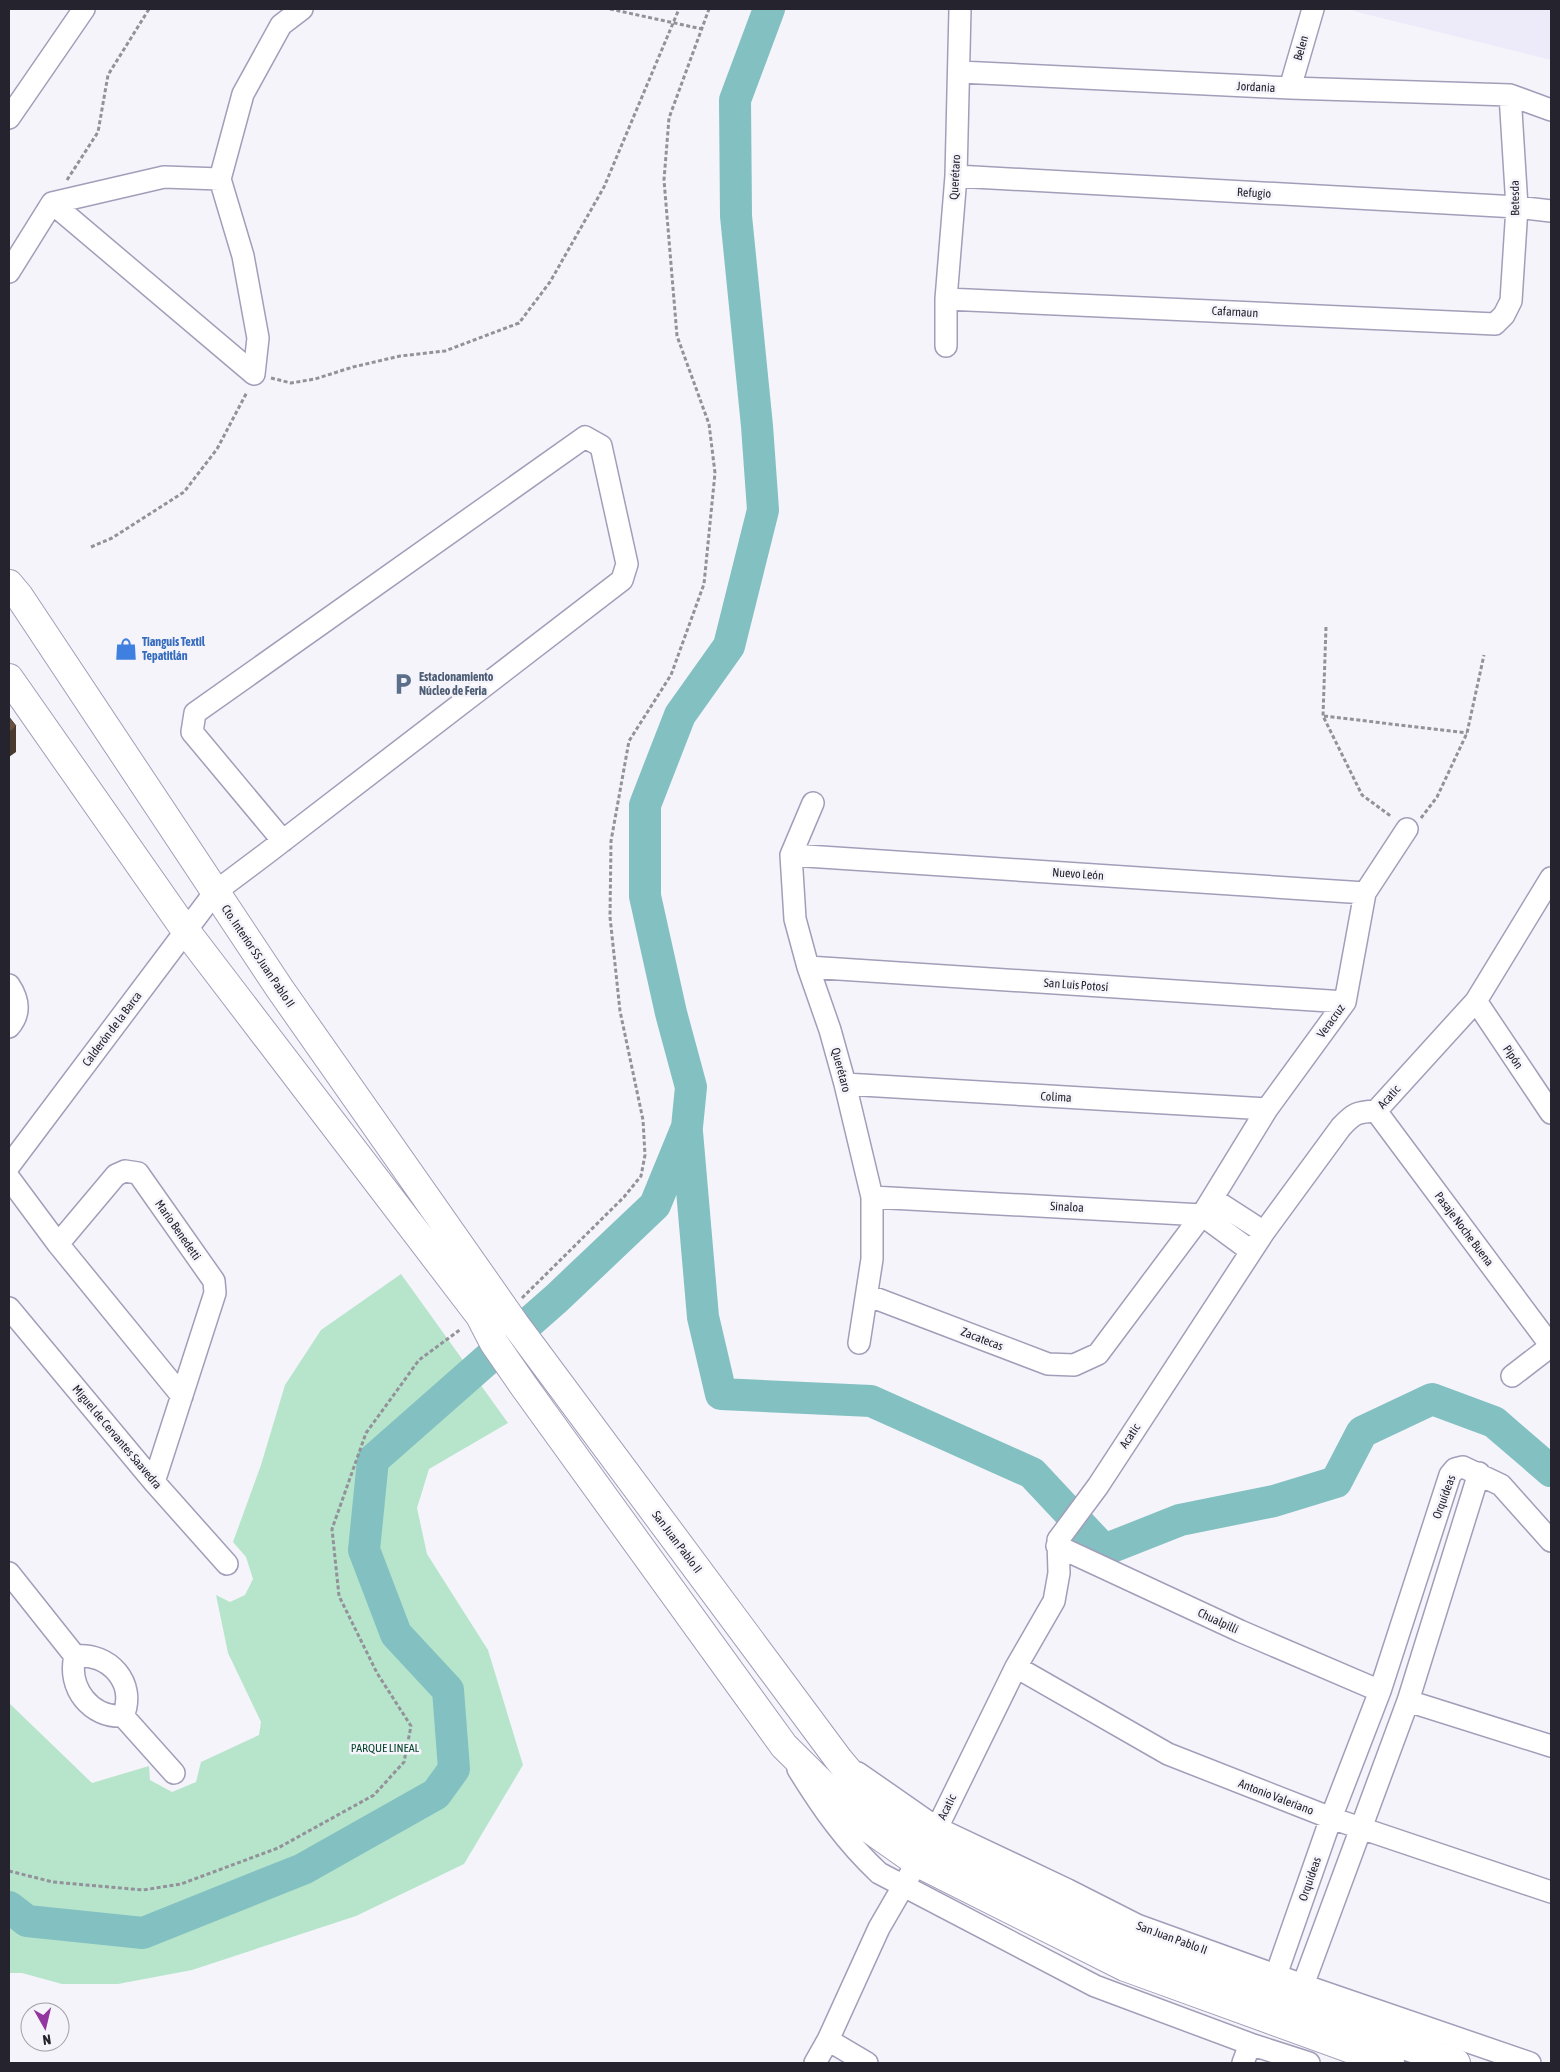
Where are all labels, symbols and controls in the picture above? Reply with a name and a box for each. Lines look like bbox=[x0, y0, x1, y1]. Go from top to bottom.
street label: Belen bbox=[1291, 34, 1311, 62]
street label: Jordania bbox=[1236, 79, 1276, 95]
street label: Querétaro bbox=[947, 154, 963, 200]
street label: Betesda bbox=[1508, 180, 1522, 216]
street label: Refugio bbox=[1237, 185, 1272, 201]
street label: Cafarnaun bbox=[1211, 304, 1259, 320]
place label: Tianguis Textil Tepatitlán bbox=[142, 635, 206, 663]
shop icon: Tianguis Textil Tepatitlán bbox=[113, 636, 139, 662]
place label: Estacionamiento Núcleo de Feria bbox=[419, 670, 494, 698]
parking icon: Estacionamiento Núcleo de Feria bbox=[390, 671, 416, 697]
street label: Nuevo León bbox=[1052, 865, 1104, 883]
street label: Cto. Interior SS Juan Pablo II bbox=[218, 902, 298, 1010]
street label: San Luis Potosí bbox=[1043, 976, 1109, 994]
street label: Calderón de la Barca bbox=[79, 989, 145, 1069]
street label: Veracruz bbox=[1314, 1001, 1348, 1040]
street label: Pipón bbox=[1500, 1042, 1526, 1072]
street label: Querétaro bbox=[828, 1046, 854, 1094]
street label: Acatic bbox=[1375, 1082, 1403, 1112]
street label: Colima bbox=[1040, 1089, 1072, 1105]
street label: Pasaje Noche Buena bbox=[1432, 1189, 1496, 1269]
street label: Mario Benedetti bbox=[152, 1197, 204, 1263]
street label: Sinaloa bbox=[1050, 1199, 1084, 1215]
street label: Zacatecas bbox=[959, 1325, 1005, 1353]
street label: Miguel de Cervantes Saavedra bbox=[70, 1382, 164, 1492]
street label: Acatic bbox=[1117, 1421, 1143, 1451]
street label: Orquídeas bbox=[1430, 1473, 1458, 1521]
street label: San Juan Pablo II bbox=[649, 1508, 705, 1576]
street label: Chualpilli bbox=[1195, 1605, 1241, 1637]
park label: PARQUE LINEAL bbox=[351, 1741, 420, 1755]
street label: Antonio Valeriano bbox=[1236, 1776, 1316, 1818]
street label: Acatic bbox=[935, 1791, 959, 1822]
street label: Orquídeas bbox=[1296, 1855, 1324, 1903]
street label: San Juan Pablo II bbox=[1135, 1919, 1209, 1957]
north arrow bbox=[20, 2002, 70, 2052]
text: N bbox=[42, 2031, 52, 2048]

